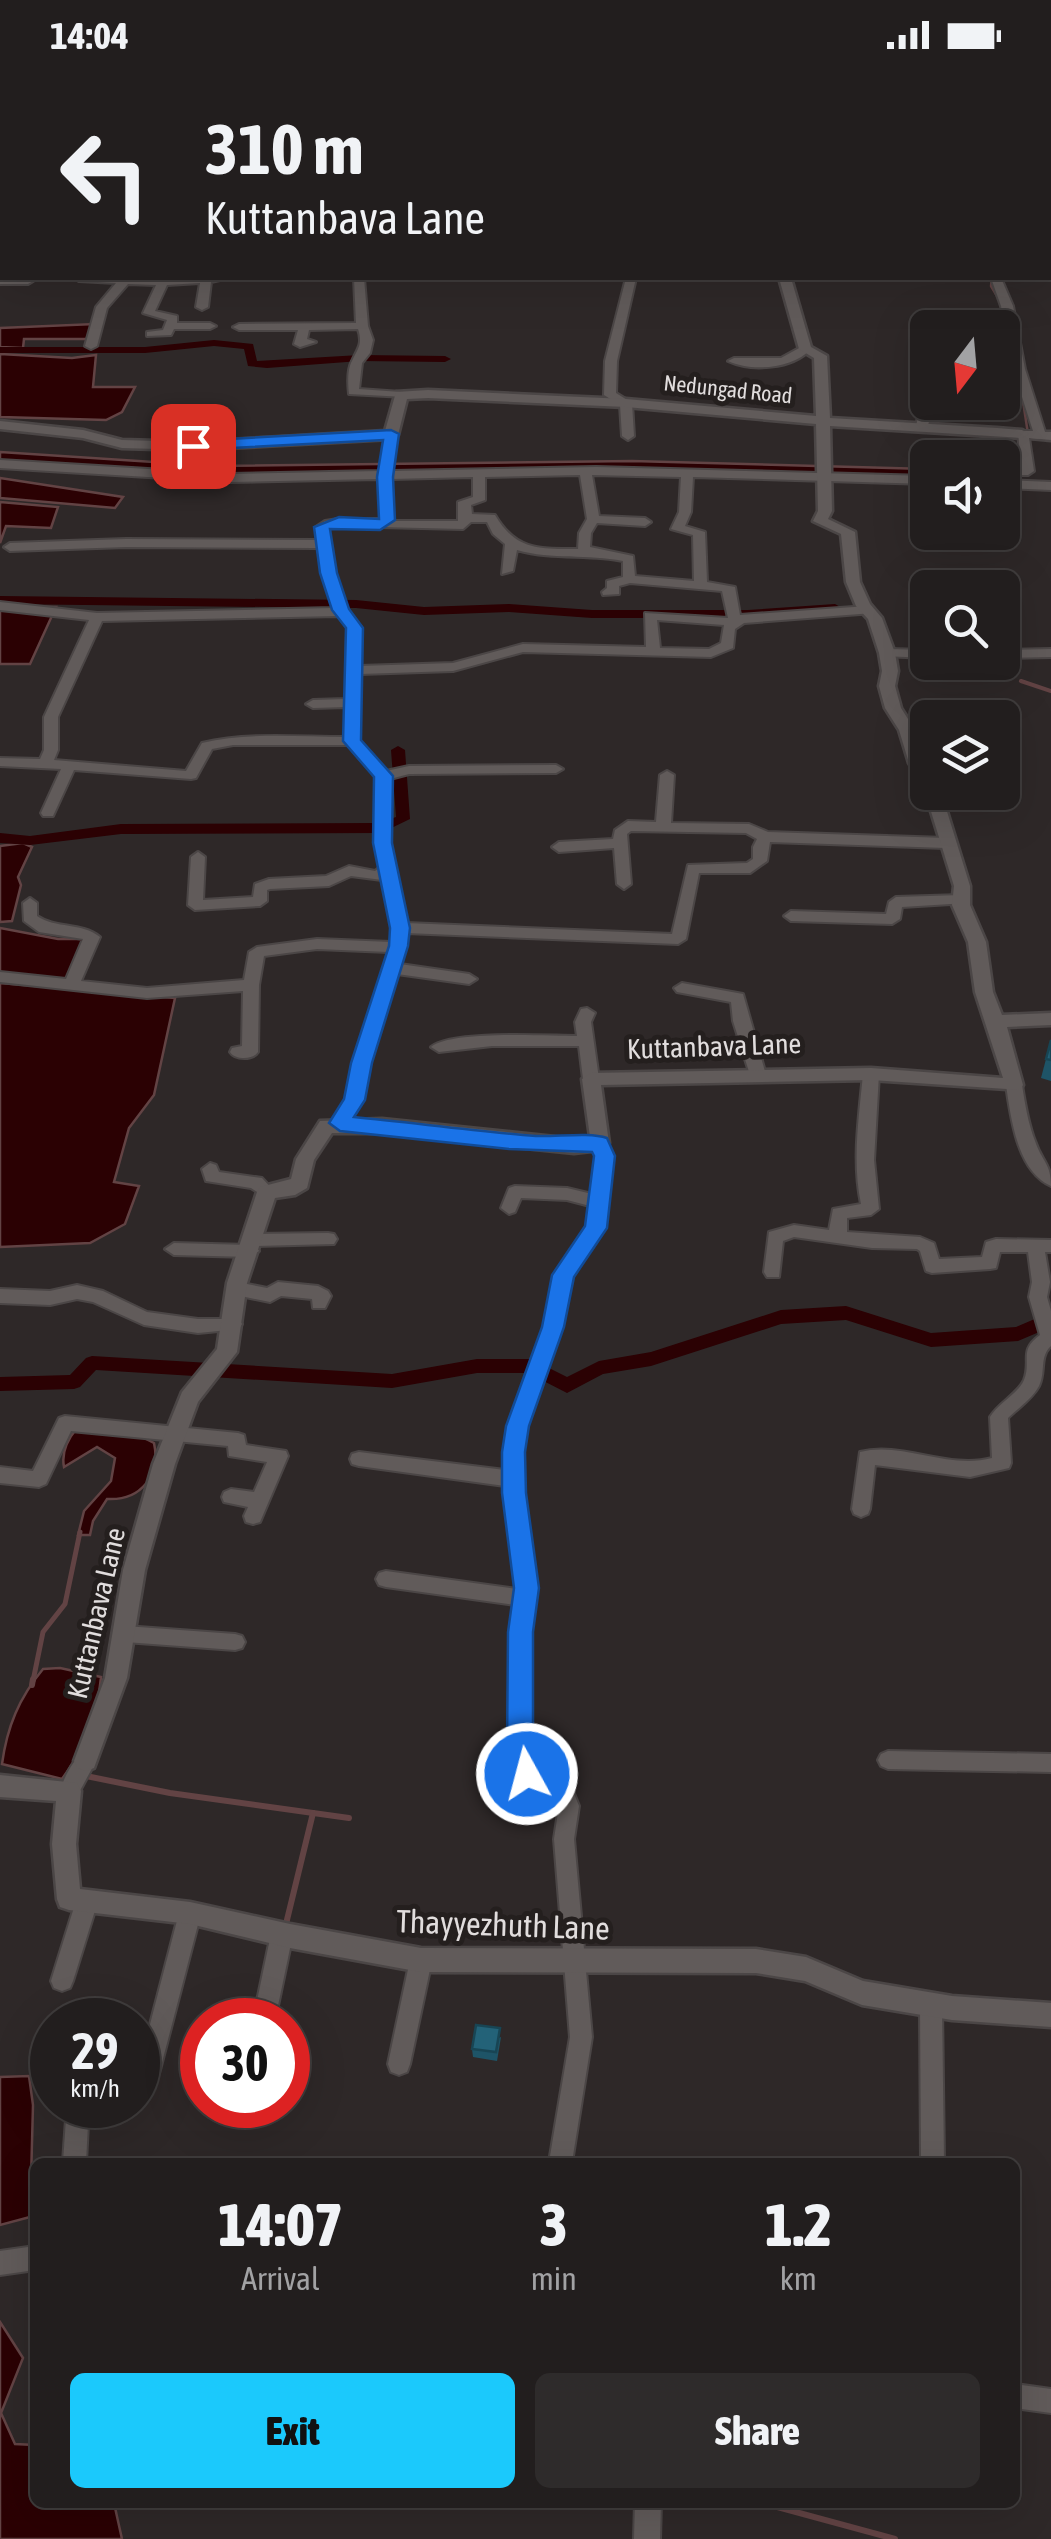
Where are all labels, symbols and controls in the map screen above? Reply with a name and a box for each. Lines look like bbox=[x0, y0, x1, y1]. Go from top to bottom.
text: 14:04 bbox=[50, 14, 129, 57]
text: 310 m bbox=[205, 109, 364, 189]
icon: left bbox=[40, 110, 170, 240]
text: Kuttanbava Lane bbox=[205, 192, 485, 244]
north arrow bbox=[910, 310, 1020, 420]
map controls bbox=[910, 310, 1020, 810]
street label: Nedungad Road bbox=[662, 369, 794, 409]
pin bbox=[151, 404, 236, 489]
icon: arrive bbox=[166, 419, 221, 474]
button: sound bbox=[910, 440, 1020, 550]
button: search bbox=[910, 570, 1020, 680]
button: layers bbox=[910, 700, 1020, 810]
street label: Kuttanbava Lane bbox=[626, 1027, 802, 1065]
street label: Kuttanbava Lane bbox=[61, 1525, 131, 1701]
position arrow bbox=[475, 1722, 579, 1826]
street label: Thayyezhuth Lane bbox=[396, 1902, 610, 1947]
speed limit sign: 30 bbox=[180, 1998, 310, 2128]
text: 29 bbox=[71, 2022, 118, 2080]
text: km/h bbox=[70, 2074, 120, 2102]
text: 14:07 bbox=[218, 2190, 343, 2259]
text: 3 bbox=[540, 2190, 568, 2259]
text: 1.2 bbox=[765, 2190, 832, 2259]
text: Arrival bbox=[241, 2260, 319, 2297]
text: min bbox=[531, 2260, 577, 2297]
text: km bbox=[780, 2260, 817, 2297]
button: Exit bbox=[70, 2373, 515, 2488]
button: Share bbox=[535, 2373, 980, 2488]

